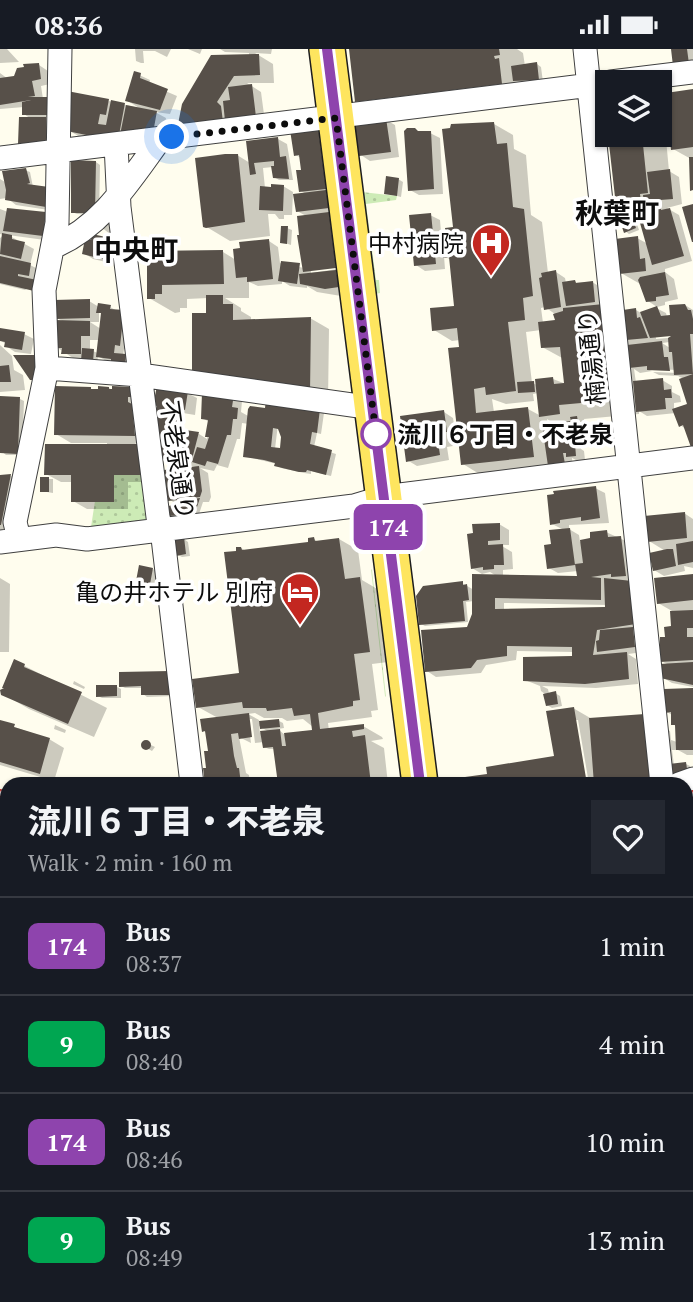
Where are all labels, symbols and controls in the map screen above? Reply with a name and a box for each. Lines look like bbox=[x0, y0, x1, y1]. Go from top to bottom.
text: 08:36 bbox=[35, 8, 103, 42]
map controls bbox=[595, 70, 672, 147]
button: layers bbox=[595, 70, 672, 147]
your location bbox=[154, 119, 189, 154]
district label: 秋葉町 bbox=[575, 194, 659, 231]
hospital icon: 中村病院 bbox=[470, 222, 512, 277]
place label: 中村病院 bbox=[368, 227, 464, 259]
district label: 中央町 bbox=[94, 231, 178, 268]
street label: 楠湯通り bbox=[570, 308, 612, 406]
street label: 不老泉通り bbox=[154, 398, 202, 522]
place label: 流川６丁目・不老泉 bbox=[397, 418, 613, 450]
marker: 流川６丁目・不老泉 bbox=[361, 419, 391, 449]
line badge: 174 bbox=[348, 504, 428, 550]
text: 174 bbox=[368, 511, 408, 543]
hotel icon: 亀の井ホテル 別府 bbox=[279, 571, 321, 626]
place label: 亀の井ホテル 別府 bbox=[75, 576, 273, 608]
text: 流川６丁目・不老泉 bbox=[28, 799, 325, 842]
button: heart bbox=[591, 800, 665, 874]
text: Walk · 2 min · 160 m bbox=[28, 847, 232, 878]
text: Bus bbox=[126, 914, 171, 948]
text: 1 min bbox=[599, 929, 665, 963]
text: 174 bbox=[46, 930, 87, 962]
text: 08:37 bbox=[126, 948, 183, 979]
text: Bus bbox=[126, 1012, 171, 1046]
text: 4 min bbox=[599, 1027, 665, 1061]
text: 9 bbox=[60, 1028, 73, 1060]
text: 08:40 bbox=[126, 1046, 183, 1077]
text: Bus bbox=[126, 1110, 171, 1144]
text: 10 min bbox=[585, 1125, 665, 1159]
text: 174 bbox=[46, 1126, 87, 1158]
text: 08:46 bbox=[126, 1144, 183, 1175]
text: Bus bbox=[126, 1208, 171, 1242]
text: 13 min bbox=[585, 1223, 665, 1257]
text: 9 bbox=[60, 1224, 73, 1256]
text: 08:49 bbox=[126, 1242, 183, 1273]

